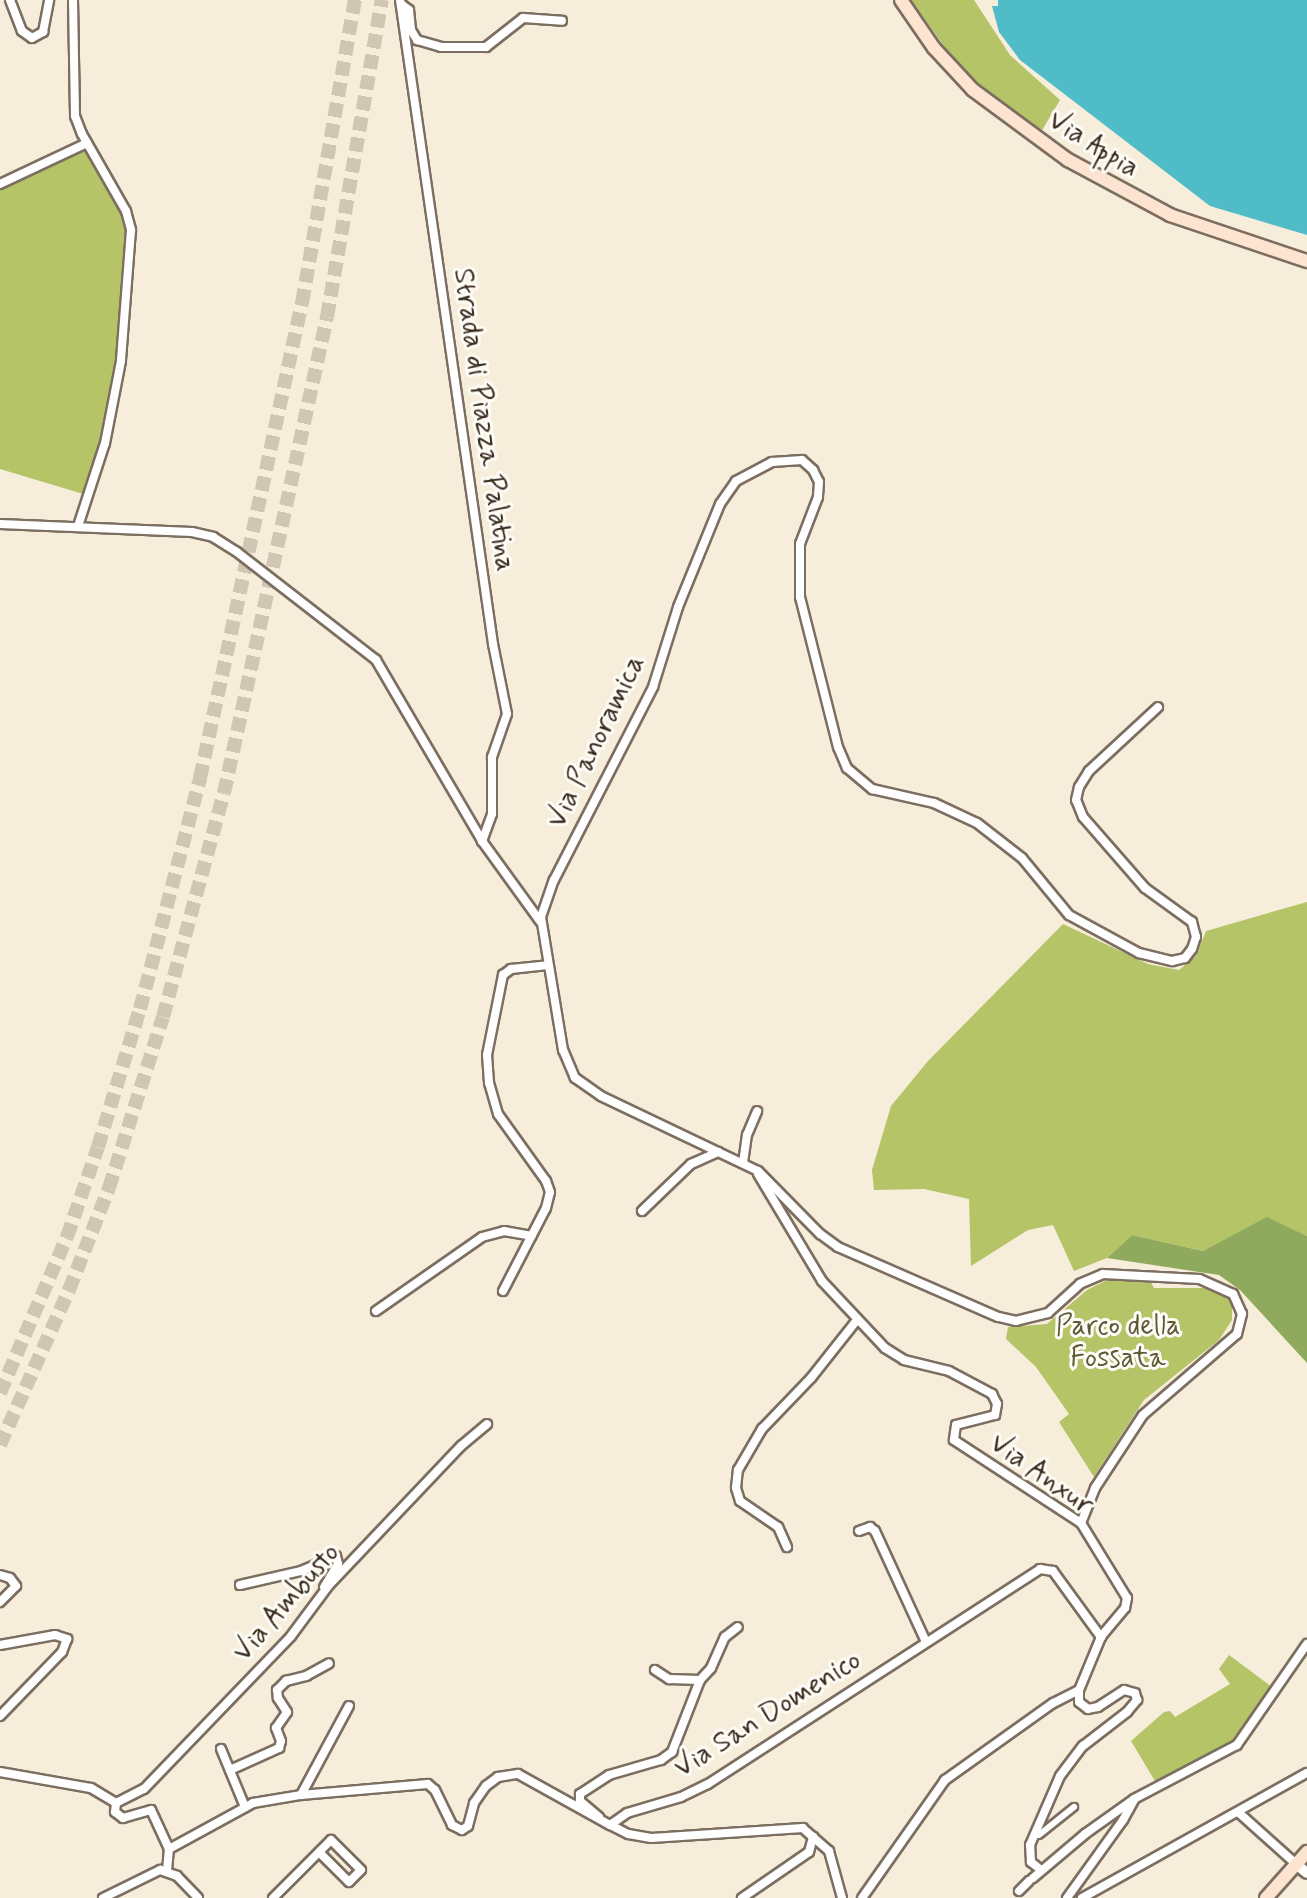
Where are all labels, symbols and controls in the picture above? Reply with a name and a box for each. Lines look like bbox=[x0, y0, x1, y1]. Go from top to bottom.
street label: Via Appia bbox=[1041, 104, 1145, 186]
street label: Strada di Piazza Palatina bbox=[446, 269, 520, 571]
street label: Via Panoramica bbox=[541, 651, 653, 833]
park label: Parco della Fossata bbox=[1056, 1310, 1180, 1376]
street label: Via Anxur bbox=[984, 1428, 1098, 1522]
street label: Via Ambusto bbox=[227, 1538, 347, 1668]
street label: Via San Domenico bbox=[666, 1642, 870, 1788]

